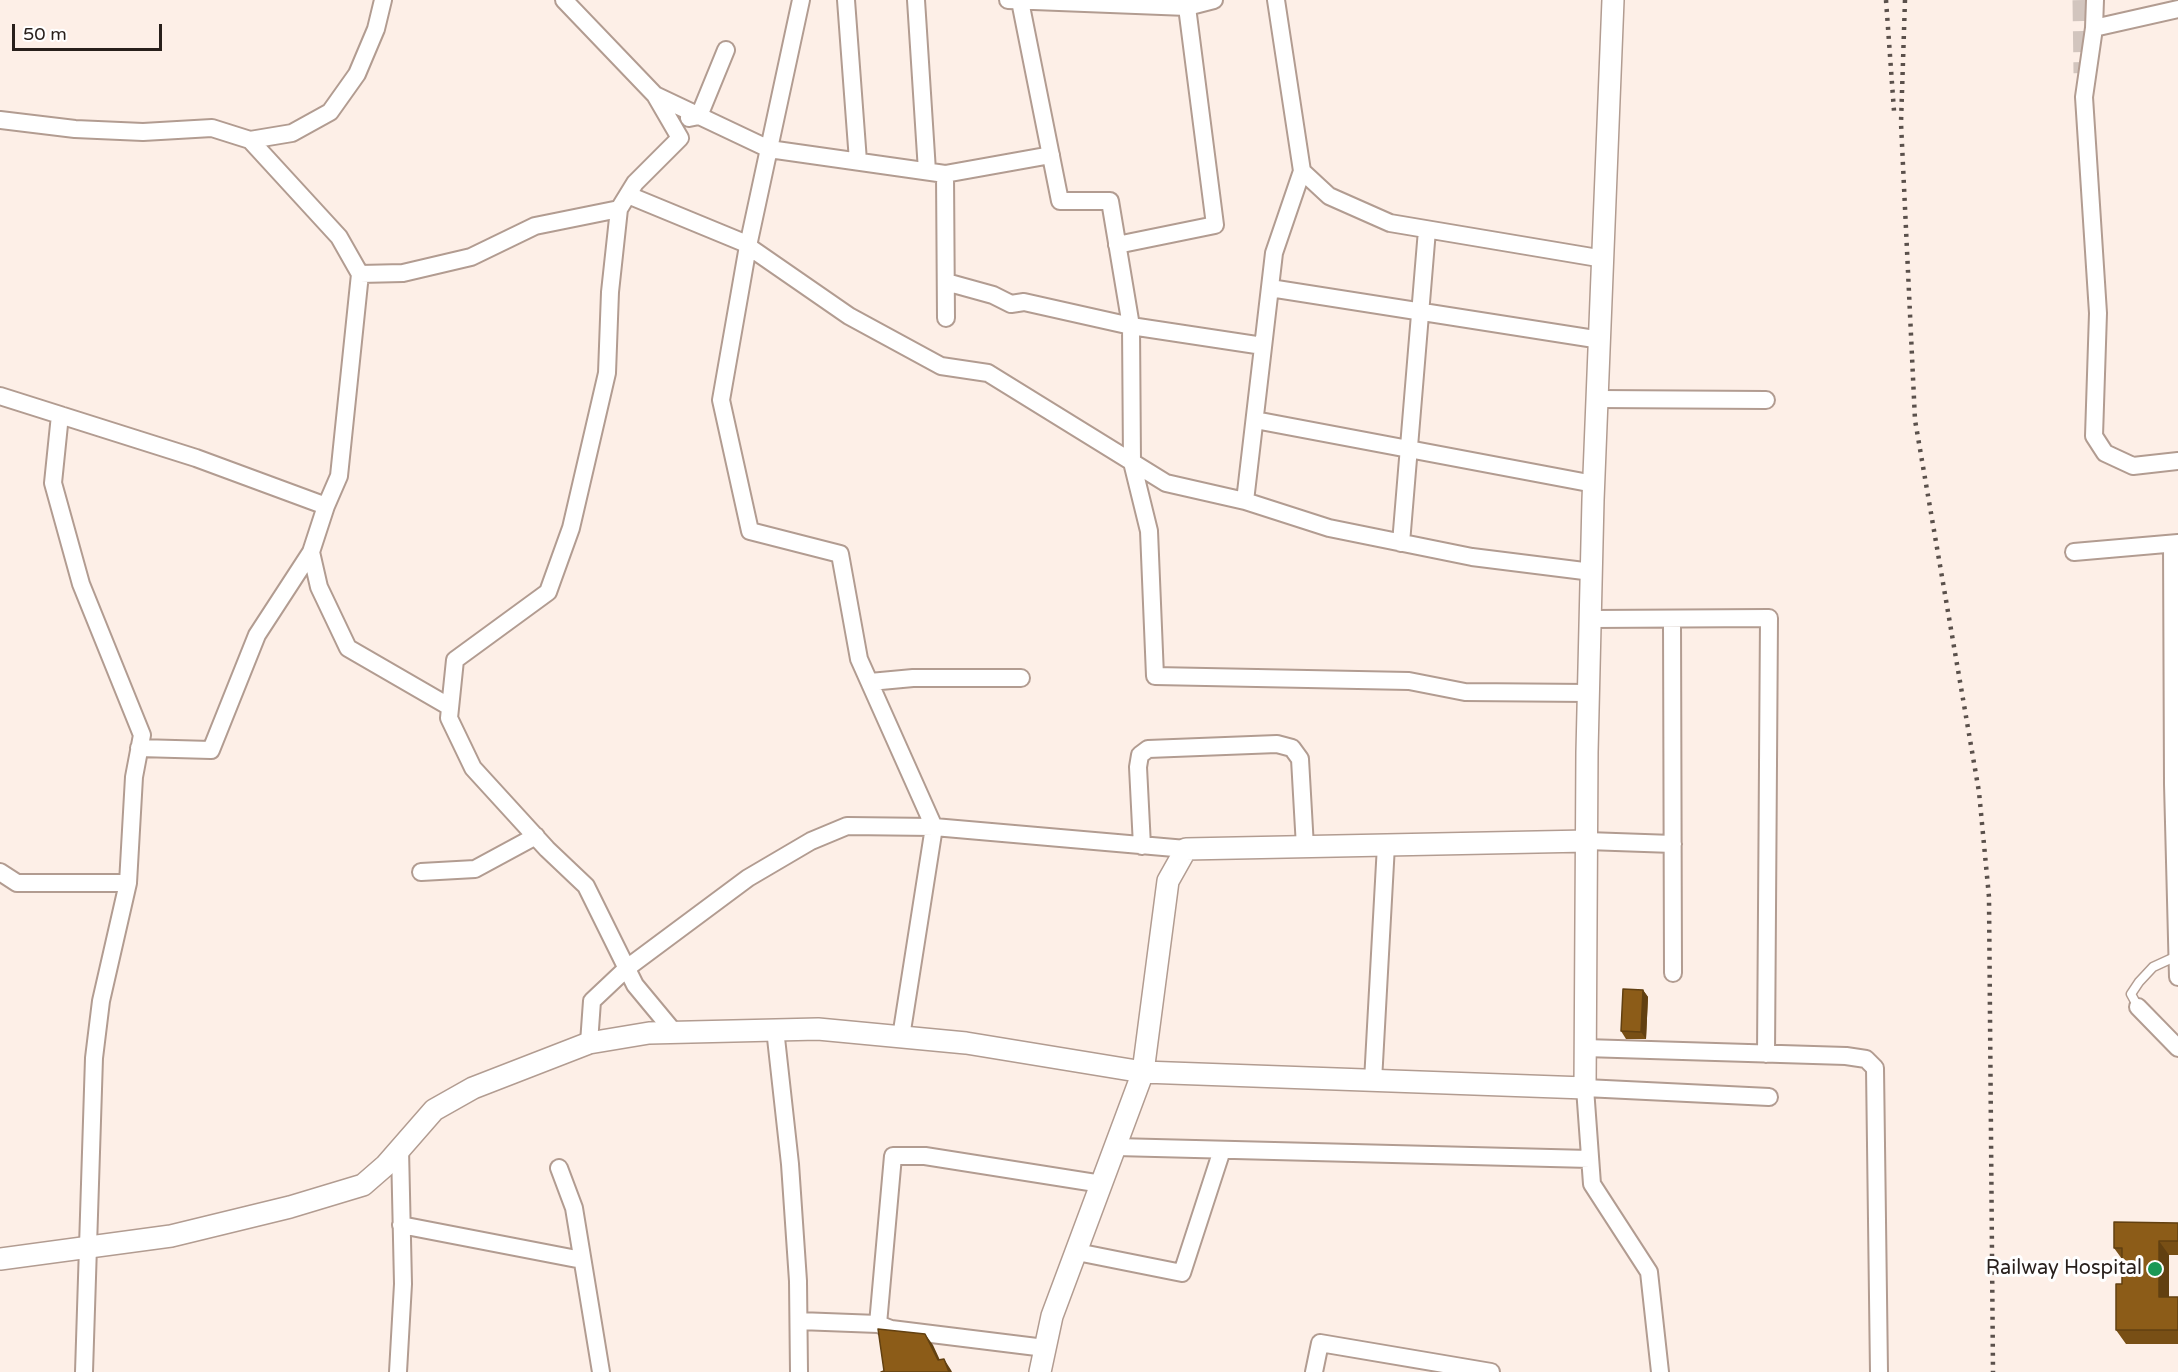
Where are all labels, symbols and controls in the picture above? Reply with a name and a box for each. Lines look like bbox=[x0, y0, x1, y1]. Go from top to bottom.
scale bar bbox=[15, 12, 165, 50]
text: 50 m bbox=[23, 23, 67, 45]
place label: Railway Hospital bbox=[1986, 1257, 2142, 1281]
marker: Railway Hospital bbox=[2146, 1260, 2164, 1278]

